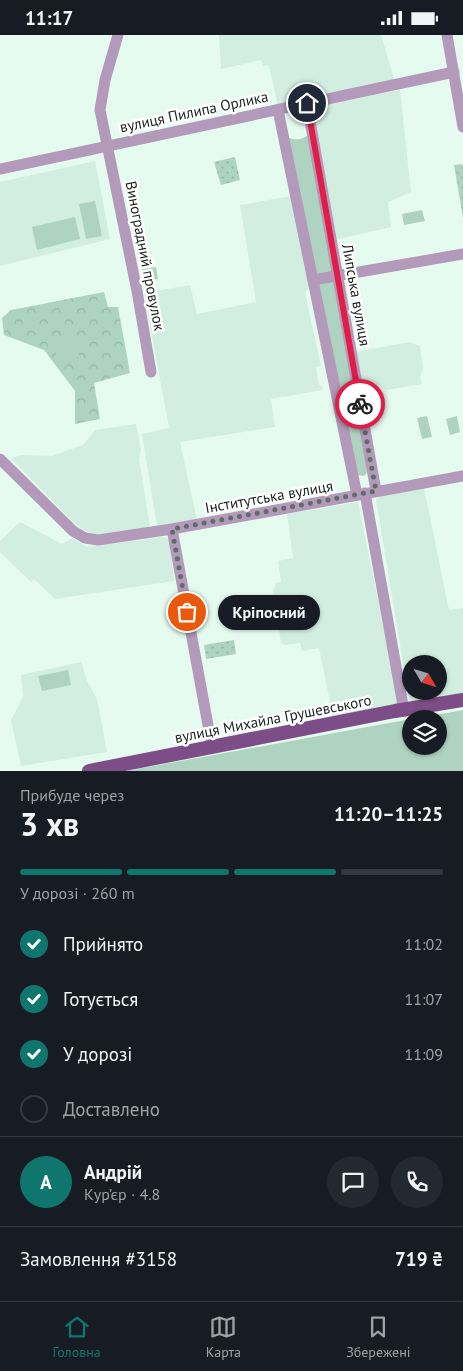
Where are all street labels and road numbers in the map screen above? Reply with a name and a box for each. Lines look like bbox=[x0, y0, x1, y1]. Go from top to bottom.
street label: вулиця Пилипа Орлика bbox=[118, 86, 270, 137]
street label: Виноградний провулок bbox=[122, 179, 169, 333]
street label: Липська вулиця bbox=[338, 241, 375, 347]
street label: Інститутська вулиця bbox=[203, 476, 334, 517]
street label: вулиця Михайла Грушевського bbox=[173, 690, 373, 747]

